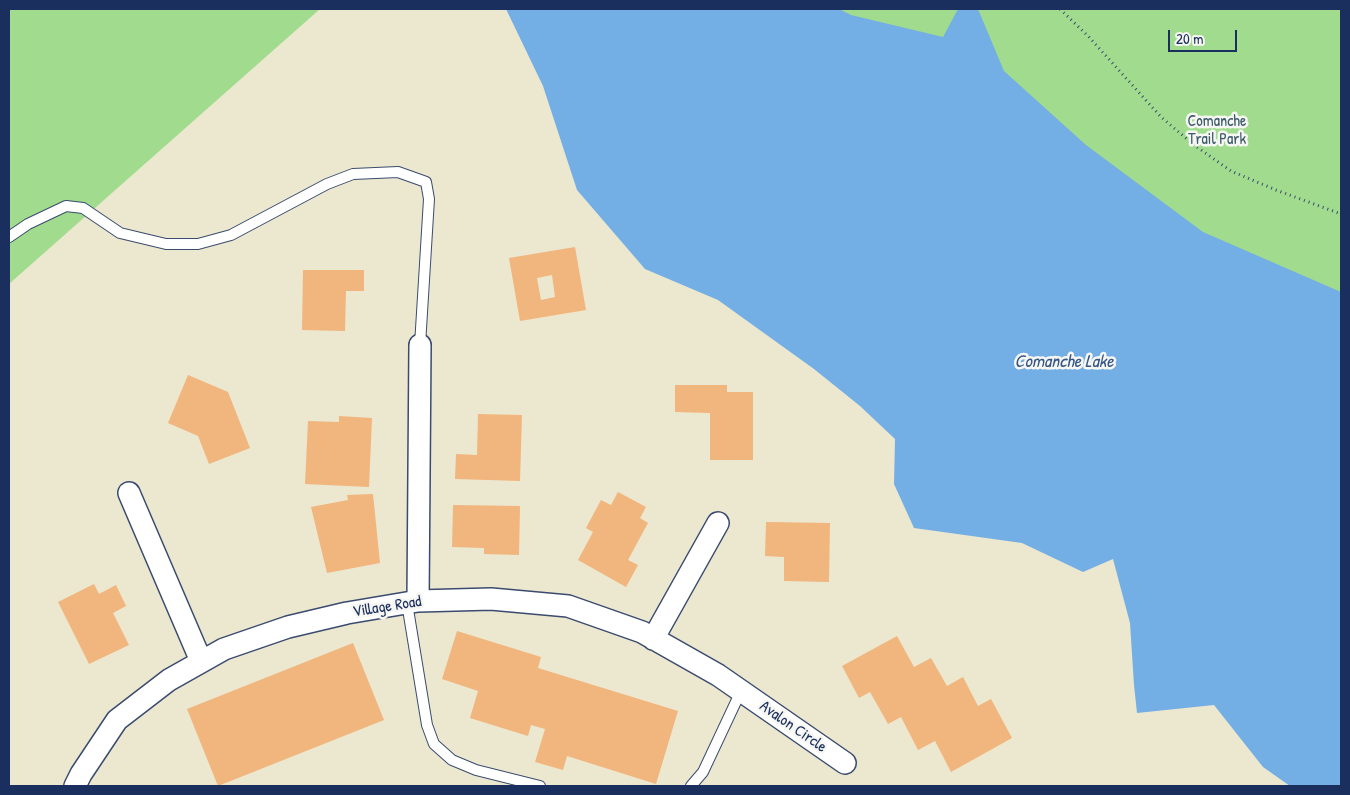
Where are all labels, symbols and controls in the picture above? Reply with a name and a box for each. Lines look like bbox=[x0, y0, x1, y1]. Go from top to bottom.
scale bar bbox=[1170, 20, 1239, 52]
text: 20 m bbox=[1176, 28, 1203, 49]
park label: Comanche Trail Park bbox=[1188, 112, 1246, 150]
water label: Comanche Lake bbox=[1015, 351, 1113, 373]
street label: Village Road bbox=[351, 592, 423, 622]
street label: Avalon Circle bbox=[756, 697, 830, 757]

